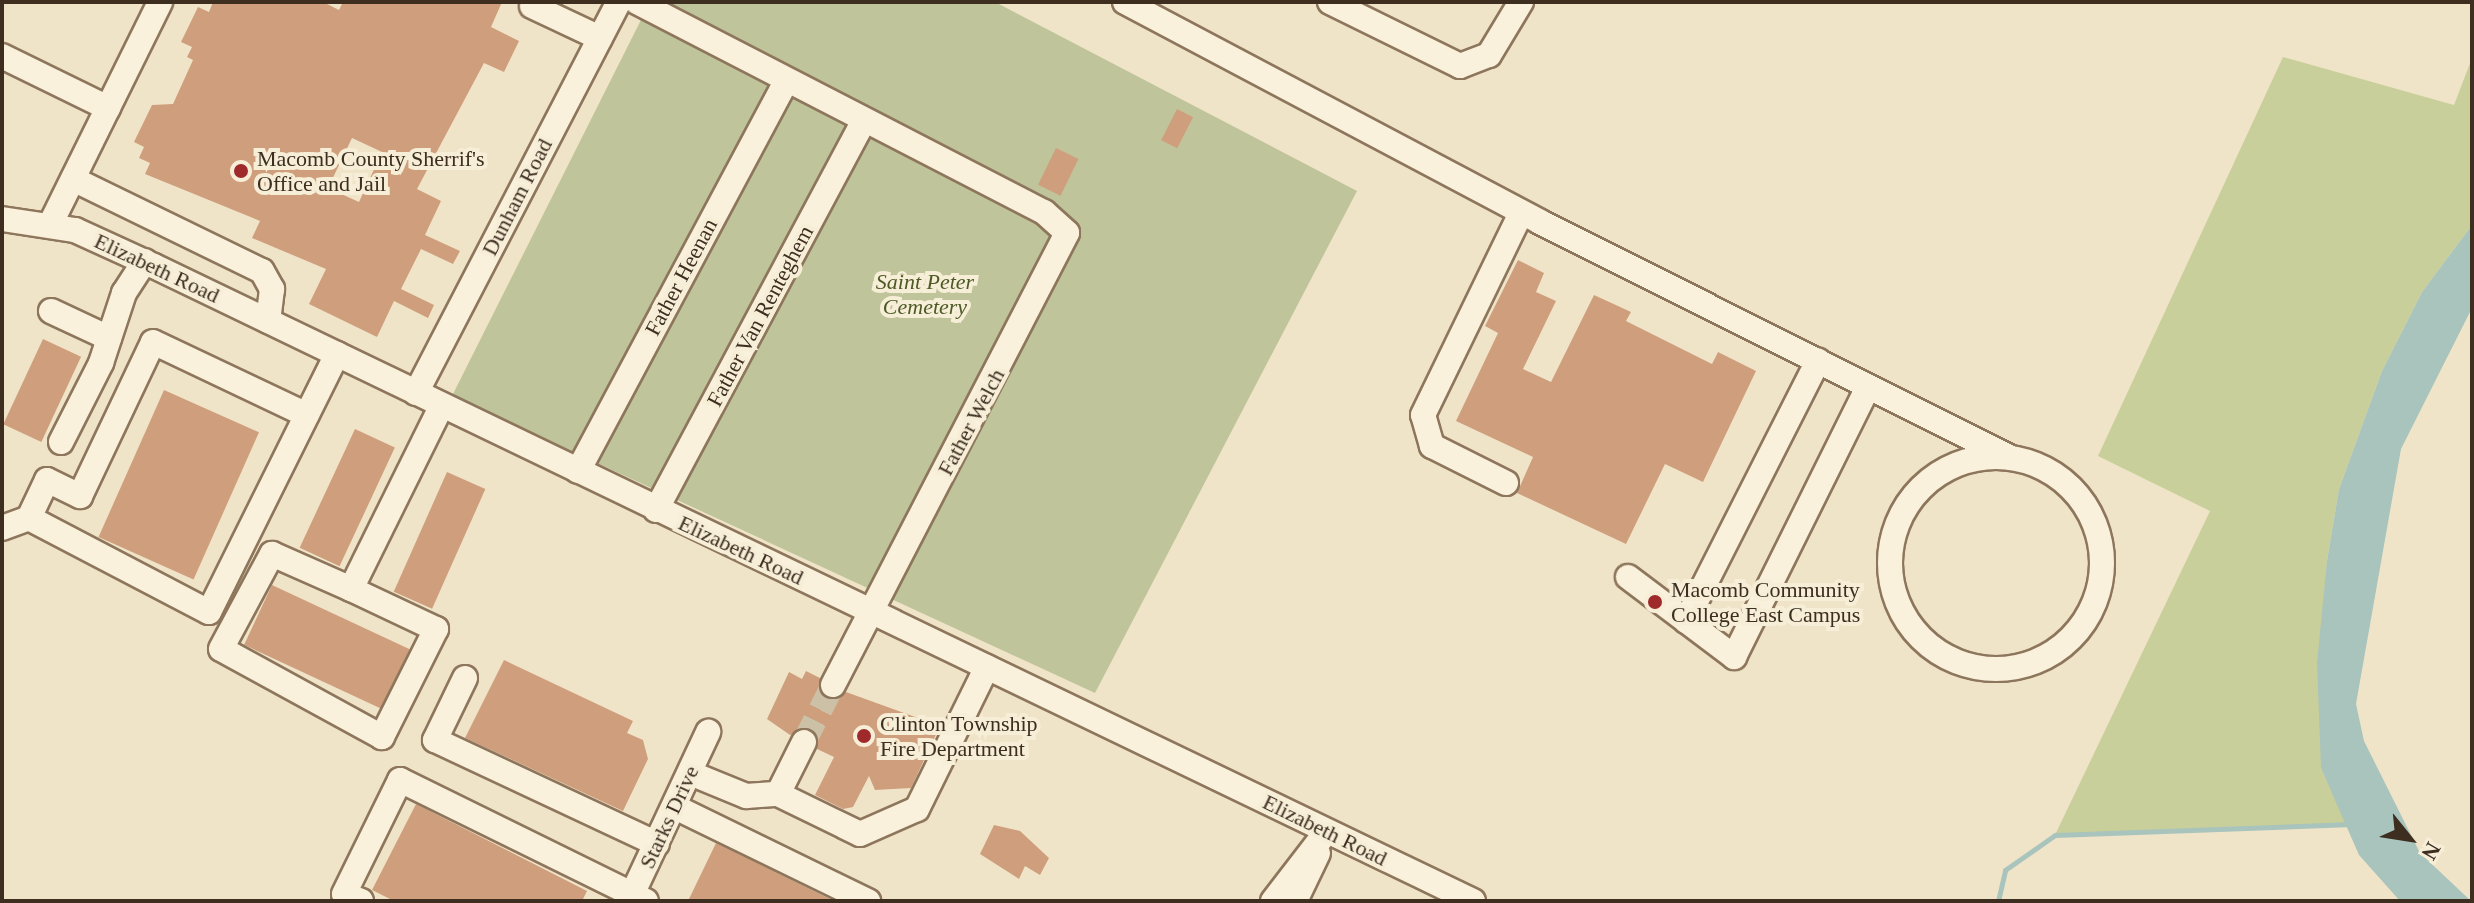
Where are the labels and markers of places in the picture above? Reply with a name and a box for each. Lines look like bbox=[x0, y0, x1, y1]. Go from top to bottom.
place label: Macomb County Sherrif's Office and Jail bbox=[257, 145, 485, 196]
marker: Macomb County Sherrif's Office and Jail bbox=[232, 162, 250, 180]
place label: Macomb Community College East Campus bbox=[1671, 576, 1860, 628]
marker: Macomb Community College East Campus bbox=[1646, 593, 1664, 611]
place label: Clinton Township Fire Department bbox=[880, 710, 1038, 762]
marker: Clinton Township Fire Department bbox=[855, 727, 873, 745]

